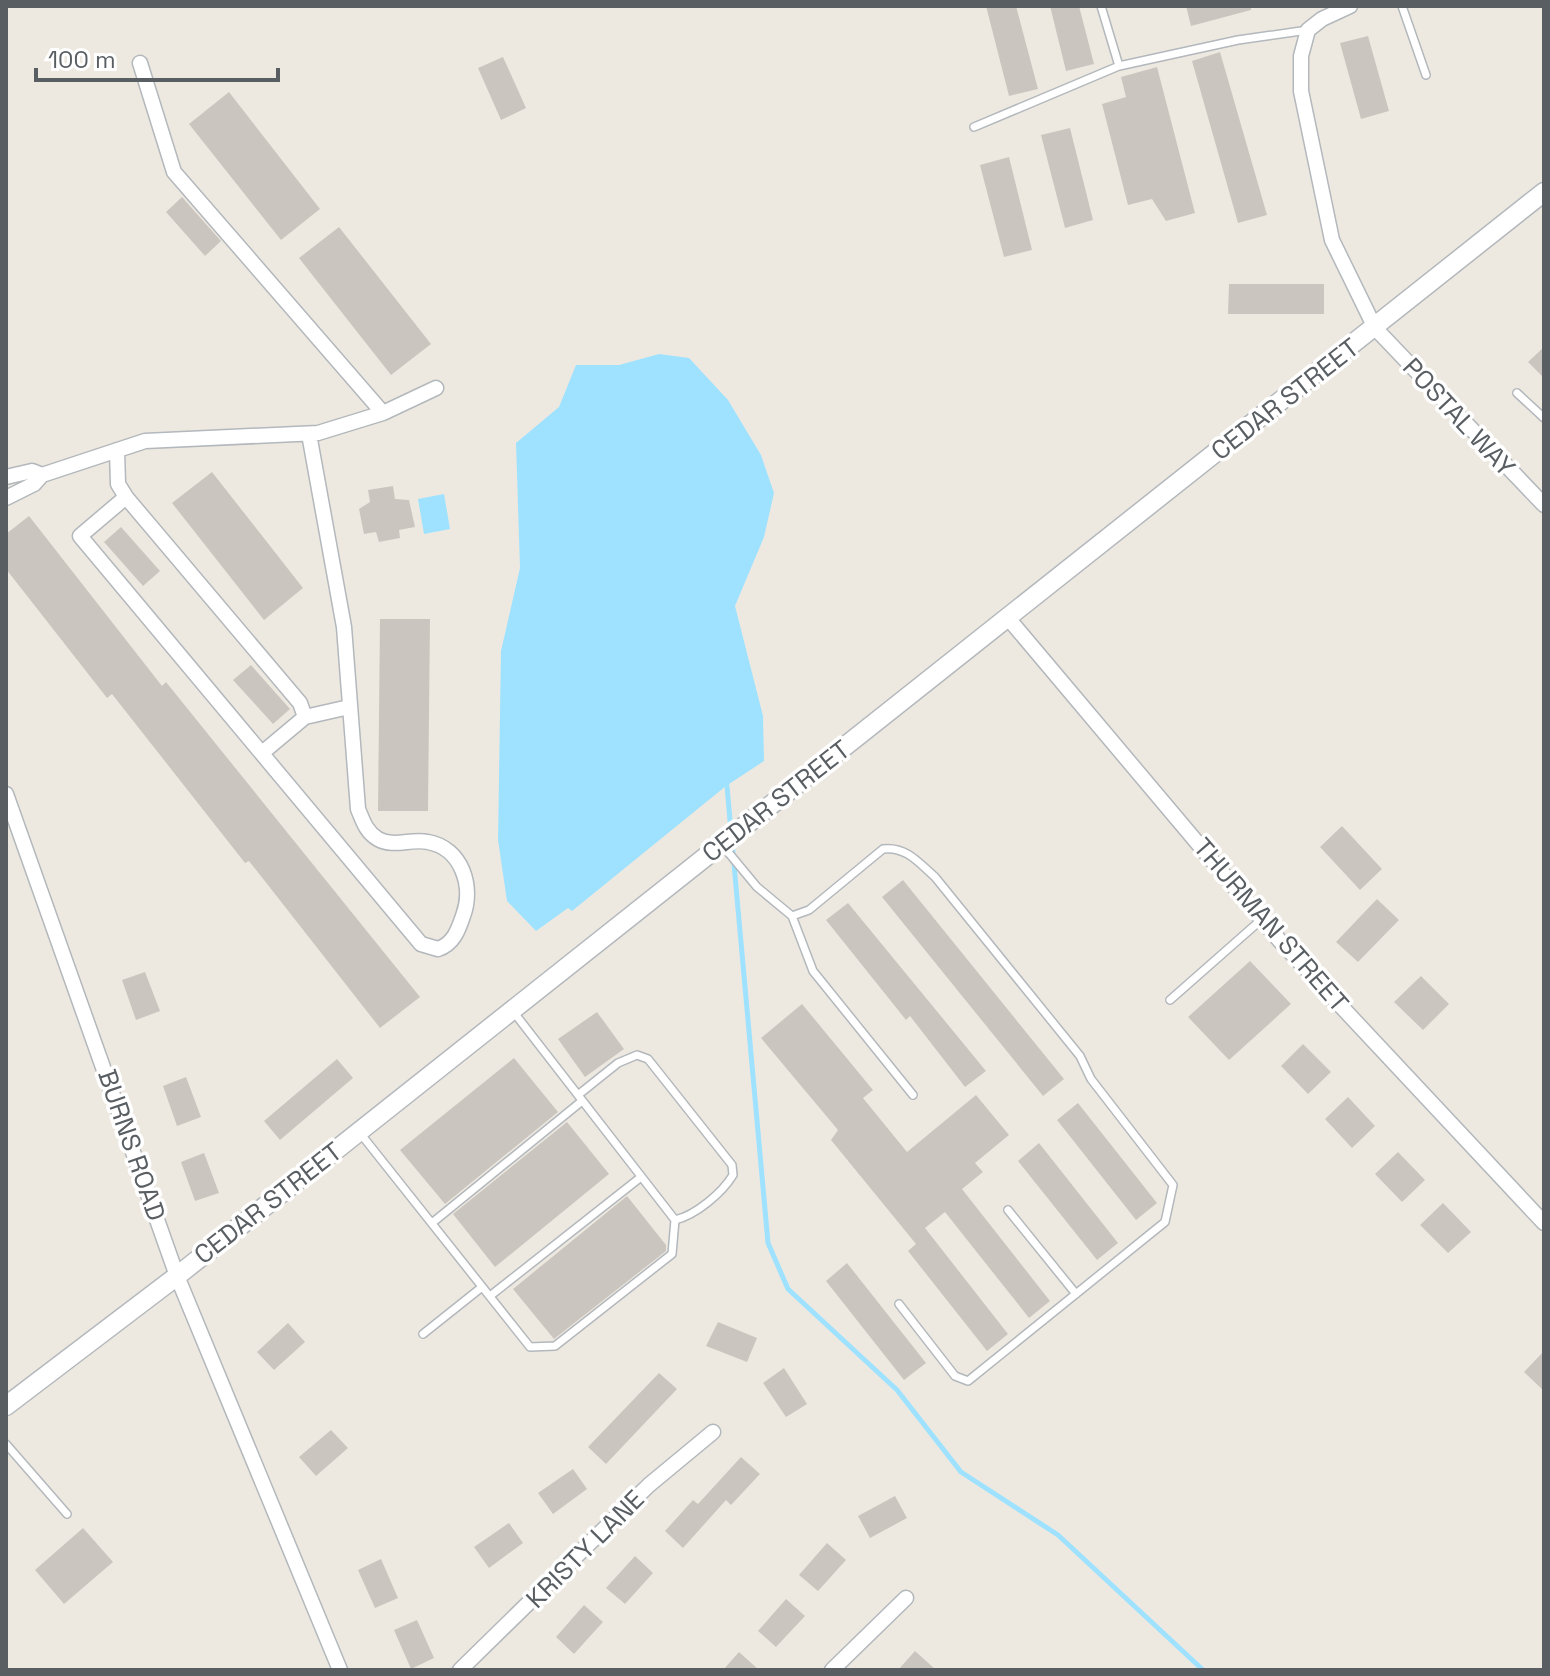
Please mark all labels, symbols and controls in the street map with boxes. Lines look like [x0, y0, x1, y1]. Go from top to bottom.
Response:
scale bar [36, 32, 278, 82]
text: 100 m [48, 44, 116, 75]
street label: CEDAR STREET [1204, 330, 1366, 468]
street label: POSTAL WAY [1395, 350, 1523, 484]
street label: CEDAR STREET [695, 732, 857, 870]
street label: THURMAN STREET [1186, 831, 1356, 1019]
street label: BURNS ROAD [90, 1065, 174, 1225]
street label: CEDAR STREET [187, 1134, 349, 1272]
street label: KRISTY LANE [519, 1483, 651, 1615]

